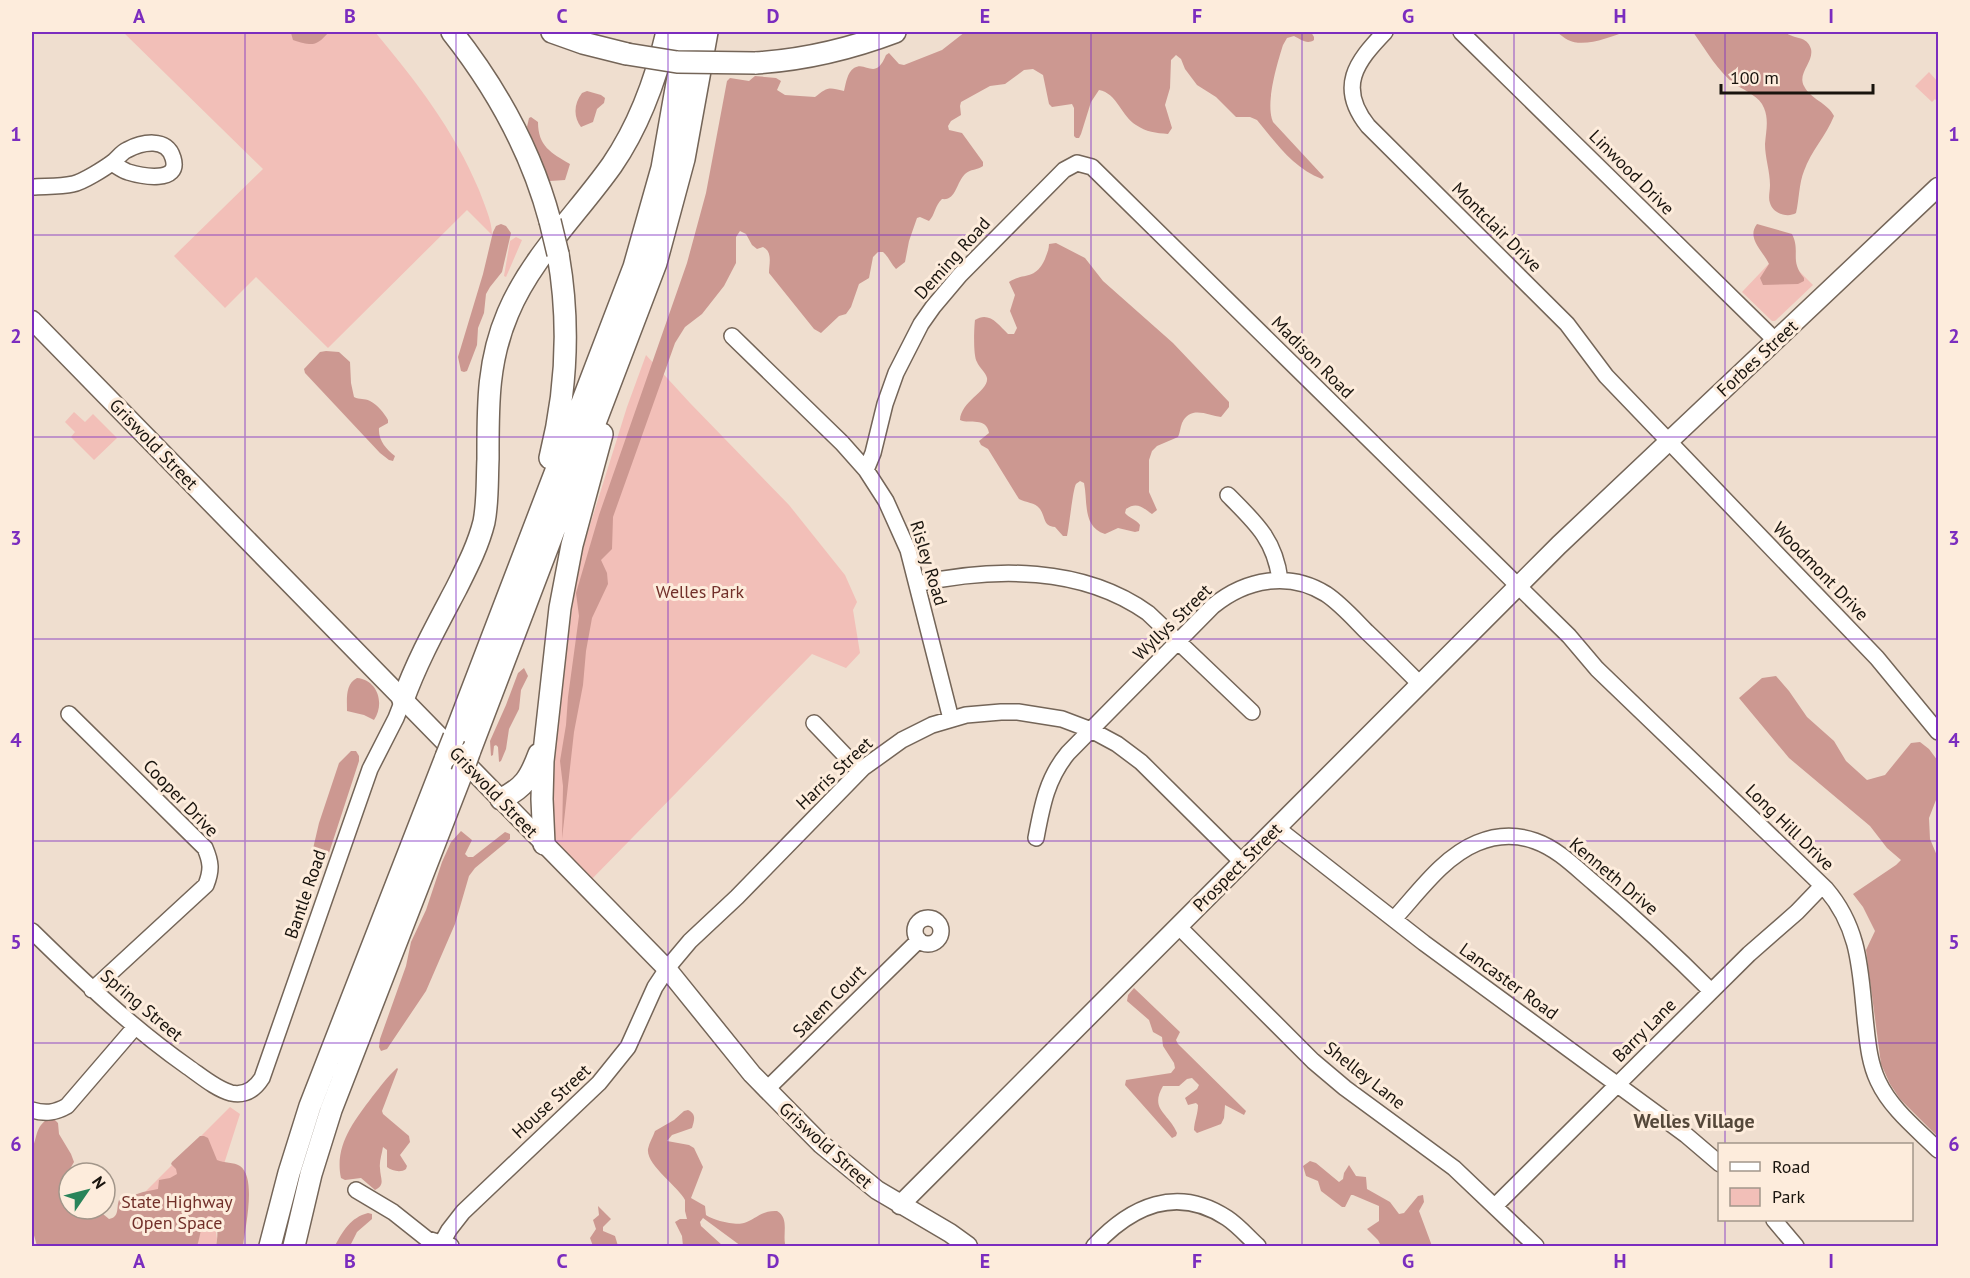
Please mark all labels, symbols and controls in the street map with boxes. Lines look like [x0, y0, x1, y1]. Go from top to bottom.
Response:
text: A [133, 3, 146, 29]
text: B [344, 3, 356, 29]
text: C [556, 3, 568, 29]
text: D [767, 3, 780, 29]
text: E [980, 3, 990, 29]
text: F [1192, 3, 1202, 29]
text: G [1402, 3, 1414, 29]
text: H [1613, 3, 1627, 29]
text: I [1828, 3, 1834, 29]
scale bar [1721, 57, 1872, 95]
text: 100 m [1730, 66, 1779, 89]
text: 1 [10, 121, 22, 147]
text: 1 [1948, 121, 1960, 147]
street label: Linwood Drive [1585, 125, 1679, 219]
street label: Montclair Drive [1447, 177, 1547, 277]
street label: Deming Road [909, 212, 995, 304]
street label: Madison Road [1267, 311, 1359, 403]
street label: Forbes Street [1712, 315, 1802, 401]
text: 2 [10, 323, 22, 349]
text: 2 [1948, 323, 1960, 349]
street label: Griswold Street [105, 394, 203, 494]
street label: Woodmont Drive [1768, 517, 1874, 625]
street label: Risley Road [905, 518, 953, 608]
text: 3 [10, 525, 22, 551]
text: 3 [1948, 525, 1960, 551]
street label: Wyllys Street [1128, 579, 1216, 665]
park label: Welles Park [656, 580, 745, 603]
text: 4 [10, 727, 22, 753]
text: 4 [1948, 727, 1960, 753]
street label: Harris Street [791, 732, 877, 814]
street label: Griswold Street [445, 742, 543, 842]
street label: Cooper Drive [138, 754, 224, 842]
street label: Long Hill Drive [1741, 779, 1839, 875]
street label: Prospect Street [1188, 818, 1286, 916]
street label: Kenneth Drive [1565, 832, 1663, 920]
street label: Bantle Road [279, 846, 331, 942]
text: 5 [10, 929, 22, 955]
text: 5 [1948, 929, 1960, 955]
street label: Lancaster Road [1455, 937, 1563, 1025]
street label: Salem Court [788, 960, 870, 1042]
street label: Spring Street [96, 964, 188, 1046]
street label: Barry Lane [1607, 993, 1681, 1067]
street label: Shelley Lane [1320, 1036, 1410, 1114]
street label: House Street [507, 1059, 595, 1143]
street label: Griswold Street [774, 1097, 878, 1193]
district label: Welles Village [1633, 1108, 1755, 1134]
text: 6 [10, 1131, 22, 1157]
text: 6 [1948, 1131, 1960, 1157]
legend [1718, 1143, 1913, 1221]
text: Road [1772, 1155, 1810, 1178]
north arrow [57, 1161, 117, 1221]
text: N [88, 1172, 110, 1192]
text: Park [1772, 1185, 1805, 1208]
park label: State Highway Open Space [121, 1190, 233, 1234]
text: A [133, 1248, 146, 1274]
text: B [344, 1248, 356, 1274]
text: C [556, 1248, 568, 1274]
text: D [767, 1248, 780, 1274]
text: E [980, 1248, 990, 1274]
text: F [1192, 1248, 1202, 1274]
text: G [1402, 1248, 1414, 1274]
text: H [1613, 1248, 1627, 1274]
text: I [1828, 1248, 1834, 1274]

